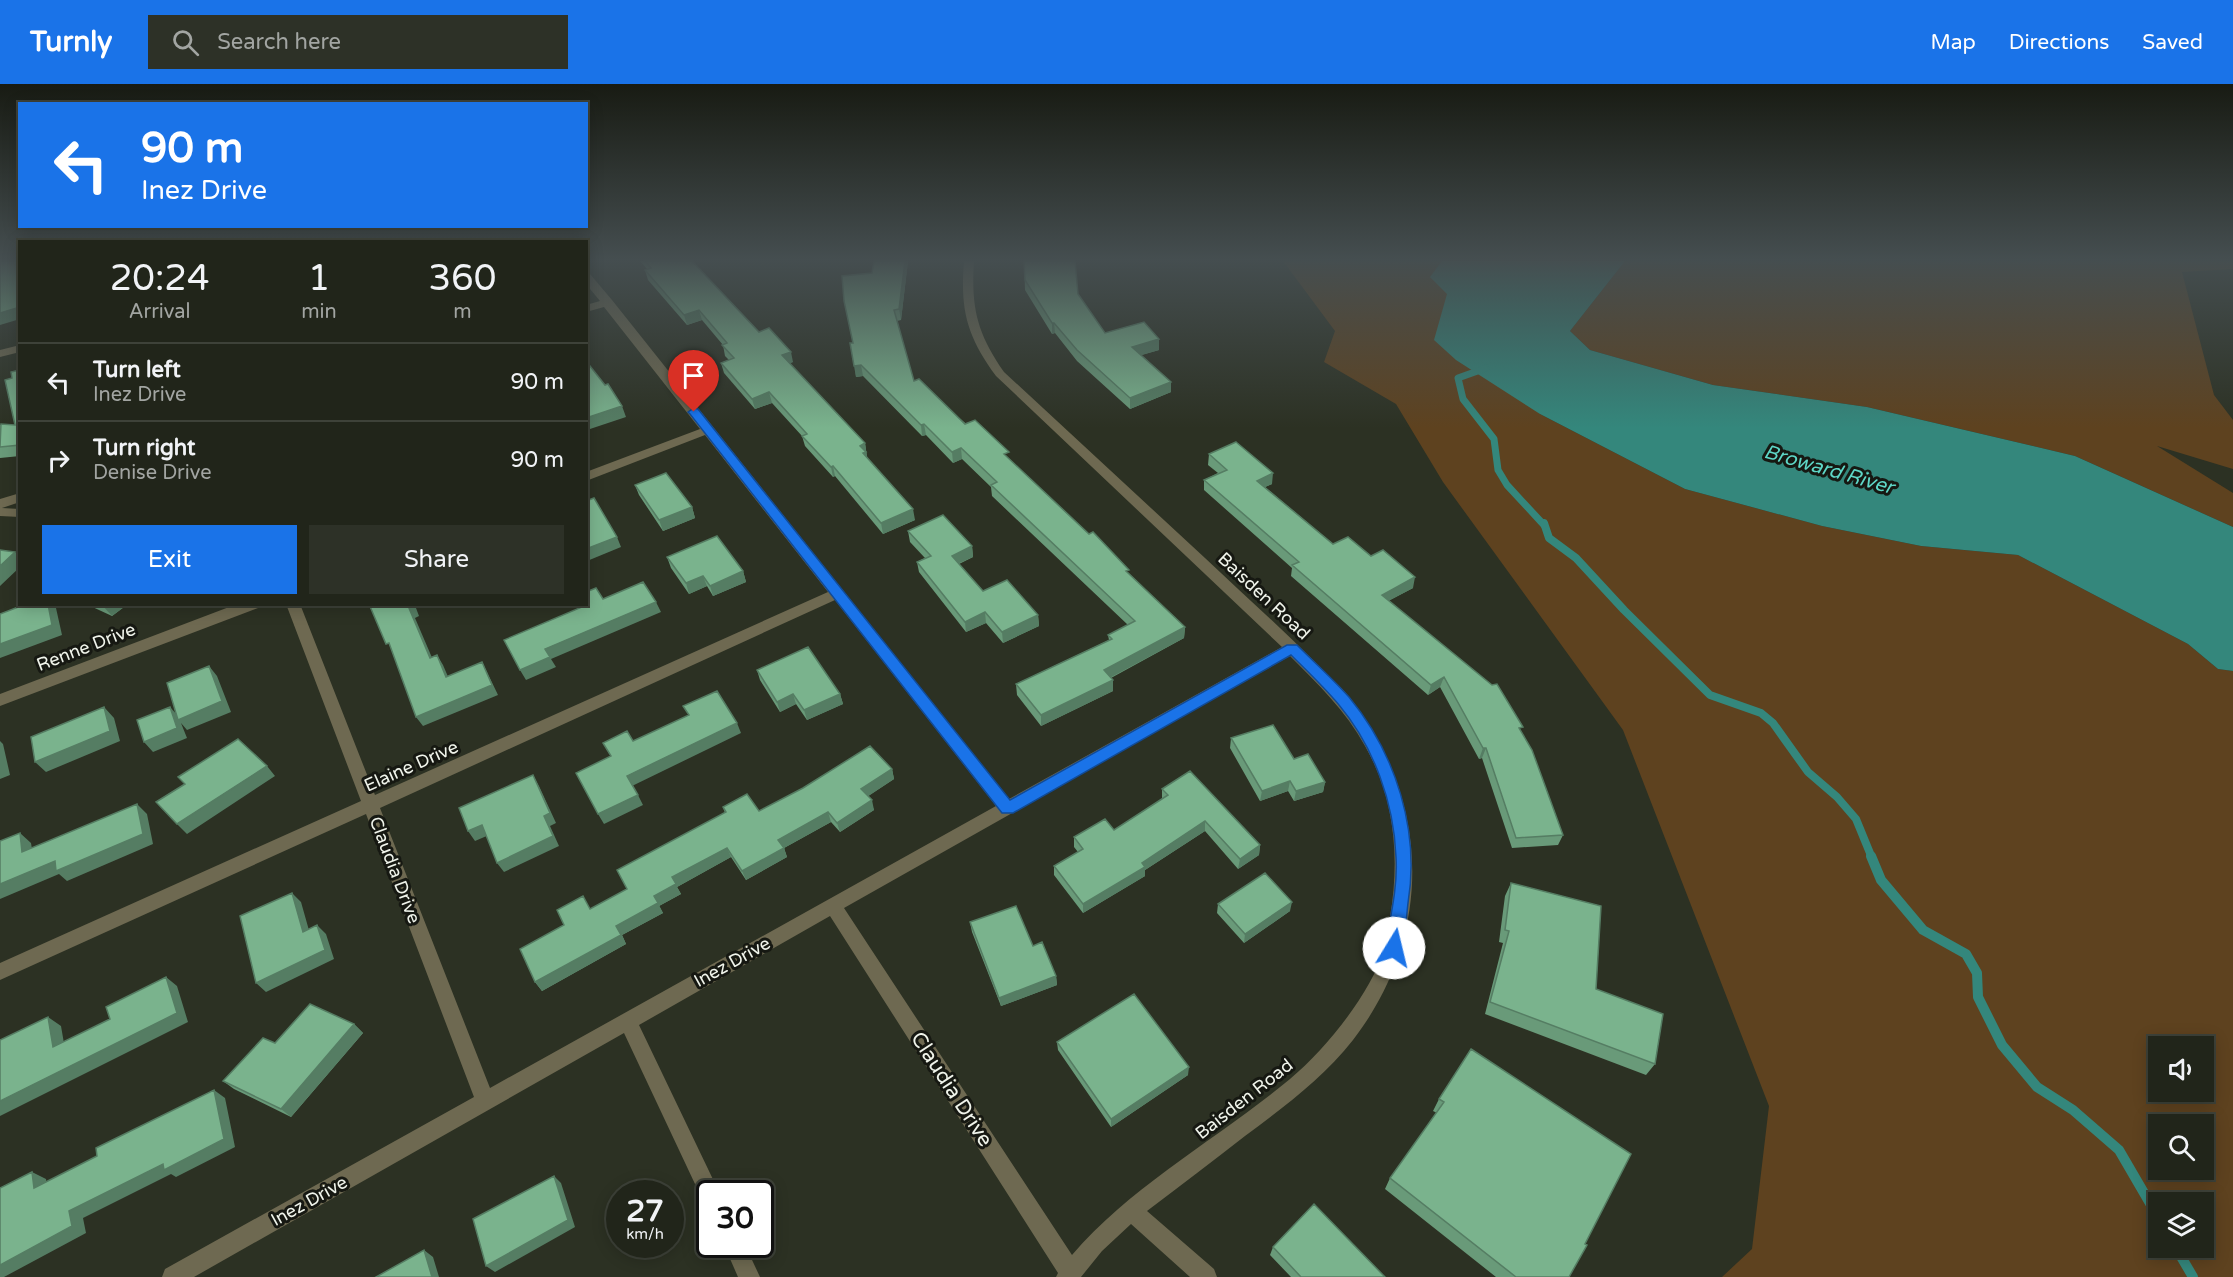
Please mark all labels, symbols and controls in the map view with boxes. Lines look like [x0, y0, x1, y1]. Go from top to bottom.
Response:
search box [148, 15, 568, 69]
text: Turnly [30, 25, 112, 59]
icon: search [169, 26, 202, 59]
text: Search here [217, 29, 341, 55]
text: Map [1930, 30, 1976, 55]
text: Directions [2009, 30, 2109, 55]
text: Saved [2142, 30, 2203, 55]
text: 90 m [141, 123, 243, 174]
icon: left [42, 126, 120, 204]
text: Inez Drive [141, 174, 267, 207]
text: 20:24 [110, 257, 210, 300]
text: 1 [308, 257, 330, 300]
text: 360 [428, 257, 496, 300]
text: Arrival [129, 300, 191, 324]
text: min [301, 300, 337, 324]
text: m [453, 300, 472, 324]
pin [668, 350, 719, 412]
text: Turn left [93, 357, 181, 383]
icon: arrive [677, 359, 710, 392]
icon: left [42, 366, 75, 399]
text: 90 m [510, 369, 564, 395]
text: Inez Drive [93, 383, 186, 407]
text: Turn right [93, 435, 195, 461]
water label: Broward River [1761, 440, 1899, 501]
icon: right [42, 444, 75, 477]
text: 90 m [510, 447, 564, 473]
text: Denise Drive [93, 461, 212, 485]
button: Exit [42, 525, 297, 594]
button: Share [309, 525, 564, 594]
street label: Baisden Road [1213, 548, 1315, 644]
street label: Renne Drive [33, 618, 139, 676]
street label: Elaine Drive [361, 735, 461, 797]
street label: Claudia Drive [364, 813, 426, 927]
position arrow [1362, 916, 1426, 980]
street label: Inez Drive [690, 932, 774, 992]
street label: Claudia Drive [905, 1027, 998, 1151]
map controls [2148, 1036, 2214, 1258]
button: sound [2148, 1036, 2214, 1102]
street label: Baisden Road [1191, 1054, 1297, 1144]
button: search [2148, 1114, 2214, 1180]
street label: Inez Drive [267, 1171, 351, 1231]
speed limit sign: 30 [696, 1180, 774, 1258]
button: layers [2148, 1192, 2214, 1258]
text: 27 [626, 1193, 664, 1230]
text: km/h [626, 1225, 664, 1243]

